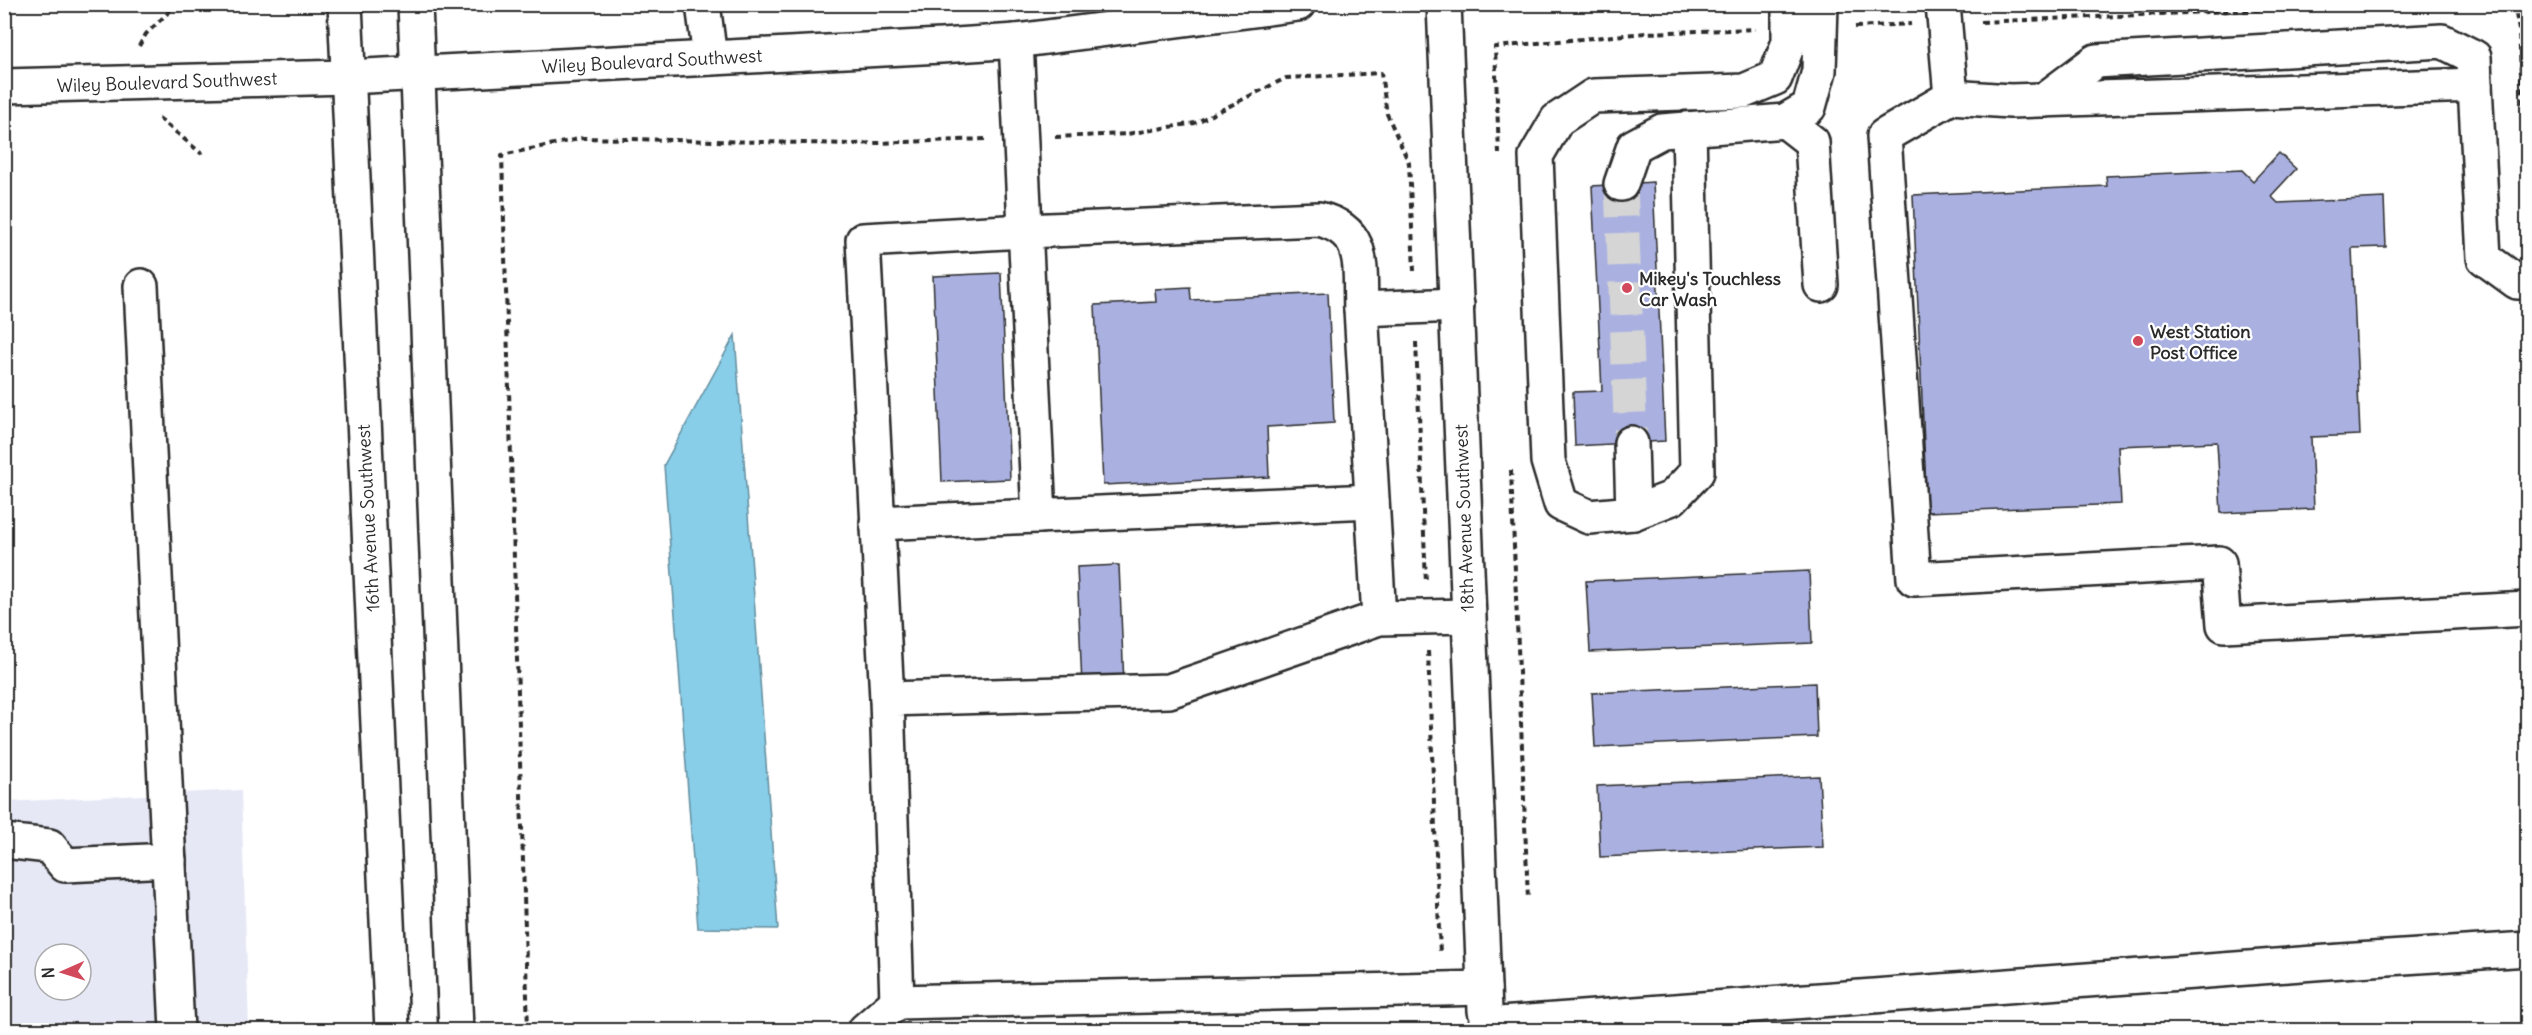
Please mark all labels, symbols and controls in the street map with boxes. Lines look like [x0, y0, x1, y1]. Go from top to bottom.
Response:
street label: Wiley Boulevard Southwest [541, 44, 763, 78]
street label: Wiley Boulevard Southwest [56, 67, 278, 97]
place label: Mikey's Touchless Car Wash [1639, 267, 1781, 311]
marker: Mikey's Touchless Car Wash [1620, 281, 1634, 295]
place label: West Station Post Office [2150, 320, 2251, 364]
marker: West Station Post Office [2131, 334, 2145, 348]
street label: 16th Avenue Southwest [352, 424, 384, 612]
street label: 18th Avenue Southwest [1449, 424, 1479, 612]
north arrow [33, 942, 93, 1002]
text: N [38, 967, 58, 979]

